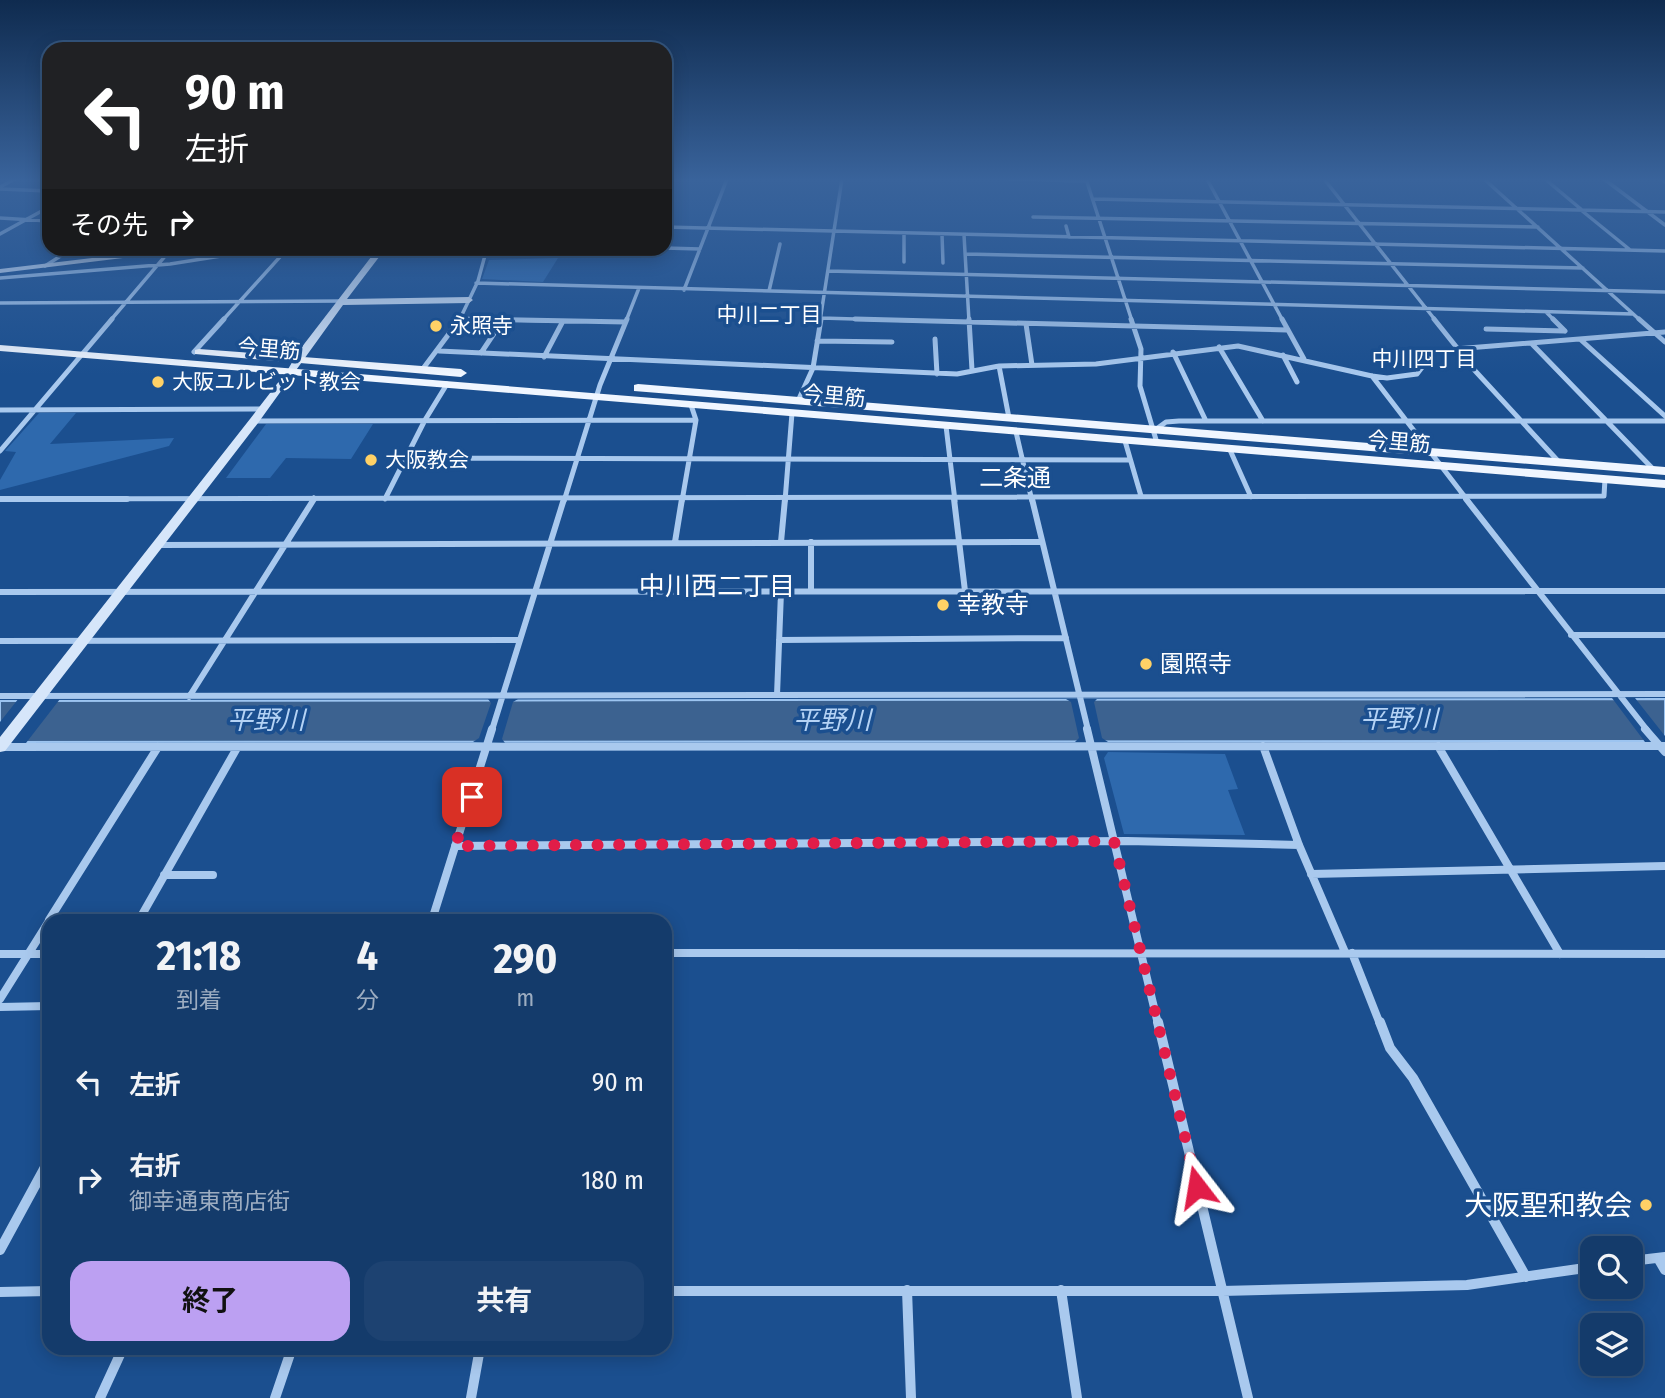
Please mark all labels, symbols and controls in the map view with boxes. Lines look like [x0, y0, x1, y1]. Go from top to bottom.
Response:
text: 90 m [185, 63, 285, 122]
icon: left [70, 70, 161, 161]
text: 左折 [185, 130, 249, 168]
icon: right [162, 203, 200, 241]
text: その先 [70, 210, 148, 241]
district label: 中川二丁目 [717, 302, 822, 328]
place label: 永照寺 [450, 313, 513, 339]
marker: 永照寺 [428, 318, 444, 334]
street label: 今里筋 [236, 333, 302, 365]
district label: 中川四丁目 [1372, 346, 1477, 372]
place label: 大阪ユルビット教会 [172, 369, 361, 395]
marker: 大阪ユルビット教会 [150, 374, 166, 390]
street label: 今里筋 [801, 380, 867, 412]
street label: 今里筋 [1366, 426, 1432, 458]
place label: 大阪教会 [385, 447, 469, 473]
marker: 大阪教会 [363, 452, 379, 468]
street label: 二条通 [979, 464, 1051, 492]
district label: 中川西二丁目 [639, 571, 795, 602]
place label: 幸教寺 [957, 591, 1029, 619]
marker: 幸教寺 [935, 597, 951, 613]
place label: 園照寺 [1160, 650, 1232, 678]
marker: 園照寺 [1138, 656, 1154, 672]
water label: 平野川 [1360, 704, 1441, 735]
water label: 平野川 [227, 705, 308, 736]
water label: 平野川 [793, 705, 874, 736]
pin [442, 767, 502, 827]
icon: arrive [453, 778, 491, 816]
text: 21:18 [157, 931, 241, 981]
text: 4 [357, 931, 378, 981]
text: 290 [493, 934, 557, 984]
text: m [517, 984, 534, 1012]
text: 到着 [176, 986, 222, 1014]
text: 分 [356, 986, 379, 1014]
icon: left [70, 1063, 108, 1101]
text: 90 m [592, 1067, 644, 1098]
text: 左折 [129, 1070, 181, 1101]
position arrow [1160, 1150, 1234, 1224]
text: 右折 [129, 1151, 181, 1182]
icon: right [70, 1161, 108, 1199]
text: 180 m [581, 1165, 644, 1196]
text: 御幸通東商店街 [129, 1187, 290, 1215]
place label: 大阪聖和教会 [1464, 1189, 1632, 1222]
marker: 大阪聖和教会 [1638, 1197, 1654, 1213]
map controls [1580, 1236, 1643, 1376]
button: search [1580, 1236, 1643, 1299]
button: 終了 [70, 1261, 350, 1341]
button: 共有 [364, 1261, 644, 1341]
button: layers [1580, 1313, 1643, 1376]

